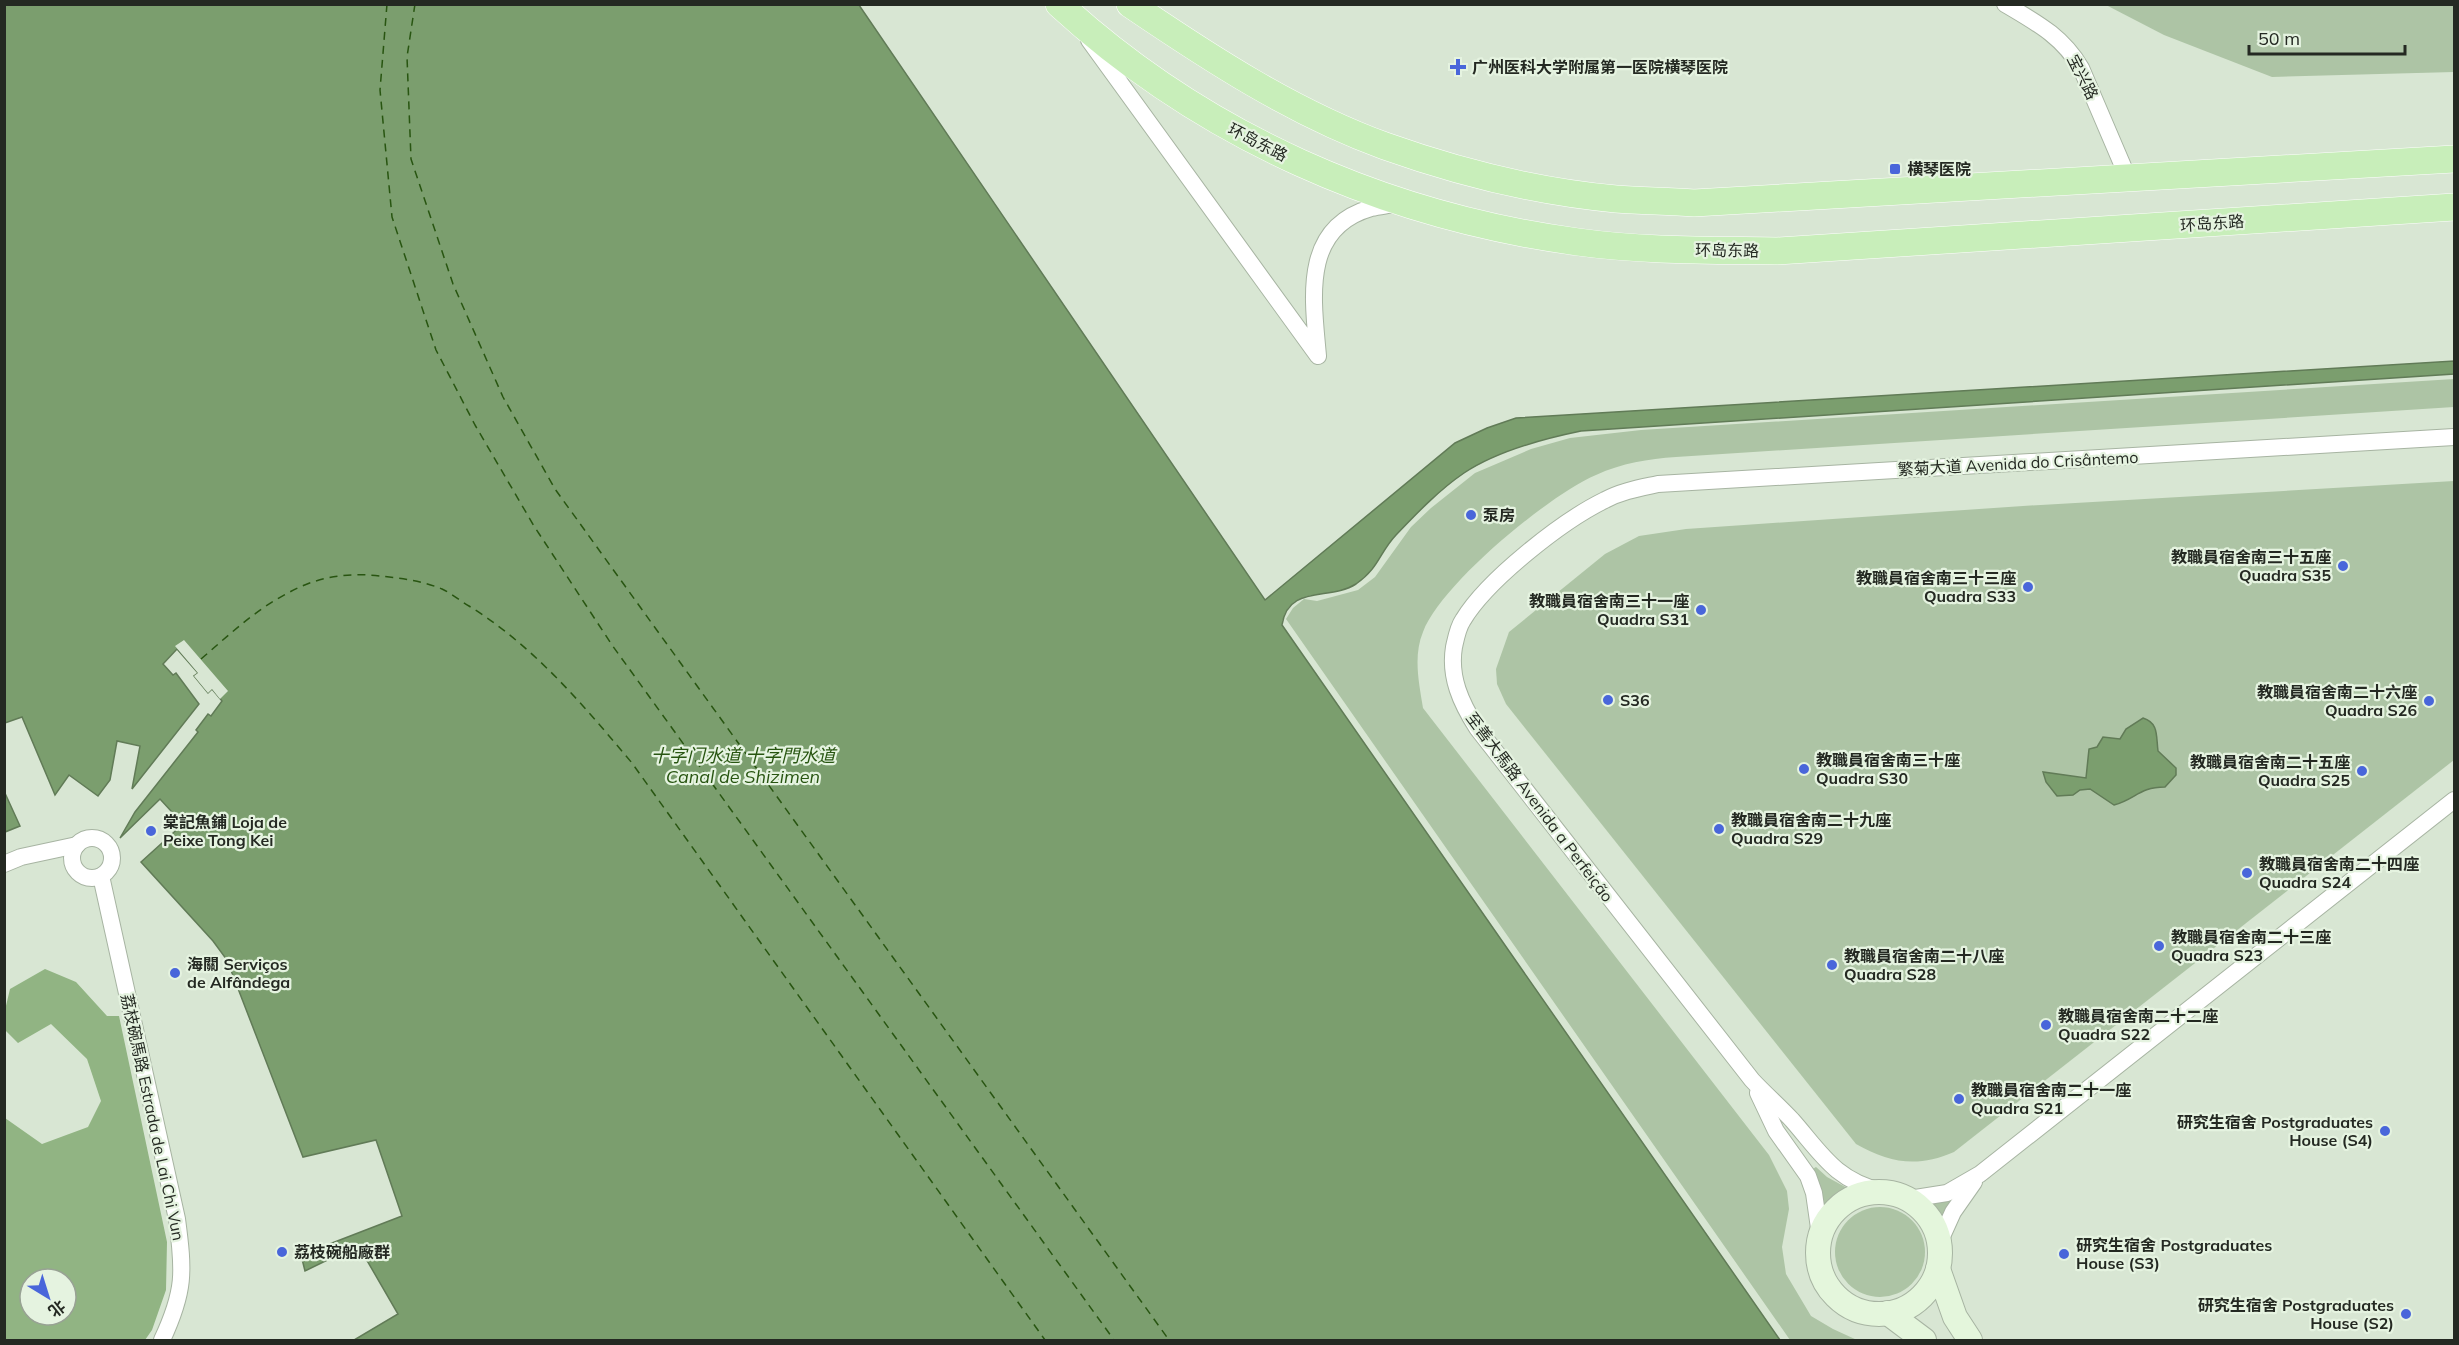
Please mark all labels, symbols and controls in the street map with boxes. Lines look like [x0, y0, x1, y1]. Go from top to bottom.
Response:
scale bar [2249, 18, 2405, 56]
text: 50 m [2258, 27, 2300, 50]
street label: 宝兴路 [2063, 51, 2103, 103]
place label: 广州医科大学附属第一医院横琴医院 [1472, 57, 1728, 77]
marker: 广州医科大学附属第一医院横琴医院 [1449, 58, 1467, 76]
street label: 环岛东路 [1225, 119, 1291, 165]
place label: 横琴医院 [1907, 159, 1971, 179]
marker: 横琴医院 [1888, 162, 1902, 176]
street label: 环岛东路 [2179, 211, 2245, 235]
street label: 环岛东路 [1695, 239, 1759, 261]
street label: 繁菊大道 Avenida do Crisântemo [1897, 447, 2139, 479]
place label: 泵房 [1483, 505, 1515, 525]
marker: 泵房 [1464, 508, 1478, 522]
place label: 教職員宿舍南三十五座 Quadra S35 [2171, 547, 2331, 585]
marker: 教職員宿舍南三十五座 Quadra S35 [2336, 559, 2350, 573]
place label: 教職員宿舍南三十三座 Quadra S33 [1856, 568, 2016, 606]
marker: 教職員宿舍南三十三座 Quadra S33 [2021, 580, 2035, 594]
place label: 教職員宿舍南三十一座 Quadra S31 [1529, 591, 1689, 629]
marker: 教職員宿舍南三十一座 Quadra S31 [1694, 603, 1708, 617]
place label: 教職員宿舍南二十六座 Quadra S26 [2257, 682, 2417, 720]
place label: S36 [1620, 690, 1650, 710]
marker: S36 [1601, 693, 1615, 707]
marker: 教職員宿舍南二十六座 Quadra S26 [2422, 694, 2436, 708]
street label: 至善大馬路 Avenida a Perfeição [1462, 708, 1618, 906]
water label: 十字门水道 十字門水道 Canal de Shizimen [651, 744, 838, 788]
place label: 教職員宿舍南三十座 Quadra S30 [1816, 750, 1960, 788]
place label: 教職員宿舍南二十五座 Quadra S25 [2190, 752, 2350, 790]
marker: 教職員宿舍南三十座 Quadra S30 [1797, 762, 1811, 776]
marker: 教職員宿舍南二十五座 Quadra S25 [2355, 764, 2369, 778]
place label: 教職員宿舍南二十九座 Quadra S29 [1731, 810, 1891, 848]
place label: 棠記魚鋪 Loja de Peixe Tong Kei [163, 812, 287, 850]
marker: 教職員宿舍南二十九座 Quadra S29 [1712, 822, 1726, 836]
marker: 棠記魚鋪 Loja de Peixe Tong Kei [144, 824, 158, 838]
place label: 教職員宿舍南二十四座 Quadra S24 [2259, 854, 2419, 892]
marker: 教職員宿舍南二十四座 Quadra S24 [2240, 866, 2254, 880]
place label: 教職員宿舍南二十三座 Quadra S23 [2171, 927, 2331, 965]
marker: 教職員宿舍南二十三座 Quadra S23 [2152, 939, 2166, 953]
place label: 教職員宿舍南二十八座 Quadra S28 [1844, 946, 2004, 984]
place label: 海關 Serviços de Alfândega [187, 954, 290, 992]
marker: 教職員宿舍南二十八座 Quadra S28 [1825, 958, 1839, 972]
marker: 海關 Serviços de Alfândega [168, 966, 182, 980]
street label: 荔枝碗馬路 Estrada de Lai Chi Vun [117, 992, 189, 1242]
place label: 教職員宿舍南二十二座 Quadra S22 [2058, 1006, 2218, 1044]
marker: 教職員宿舍南二十二座 Quadra S22 [2039, 1018, 2053, 1032]
place label: 教職員宿舍南二十一座 Quadra S21 [1971, 1080, 2131, 1118]
marker: 教職員宿舍南二十一座 Quadra S21 [1952, 1092, 1966, 1106]
place label: 研究生宿舍 Postgraduates House (S4) [2177, 1112, 2373, 1150]
marker: 研究生宿舍 Postgraduates House (S4) [2378, 1124, 2392, 1138]
place label: 研究生宿舍 Postgraduates House (S3) [2076, 1235, 2272, 1273]
place label: 荔枝碗船廠群 [294, 1242, 390, 1262]
marker: 荔枝碗船廠群 [275, 1245, 289, 1259]
marker: 研究生宿舍 Postgraduates House (S3) [2057, 1247, 2071, 1261]
north arrow [18, 1267, 78, 1327]
place label: 研究生宿舍 Postgraduates House (S2) [2198, 1295, 2394, 1333]
text: 北 [45, 1296, 70, 1322]
marker: 研究生宿舍 Postgraduates House (S2) [2399, 1307, 2413, 1321]

